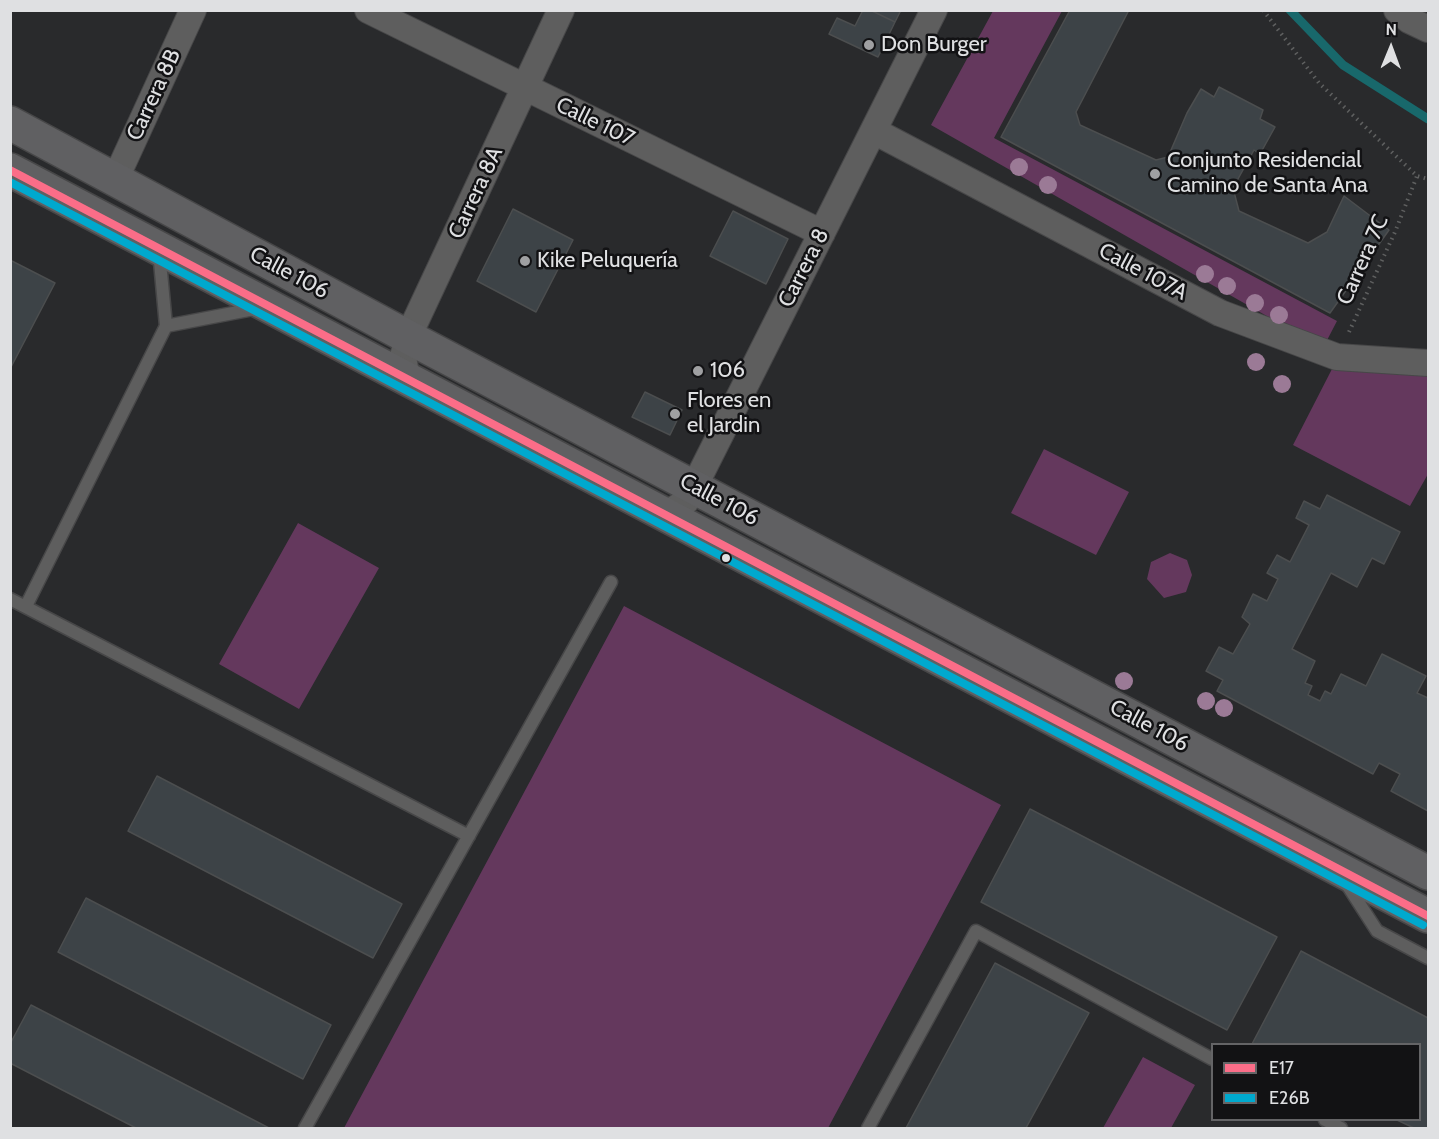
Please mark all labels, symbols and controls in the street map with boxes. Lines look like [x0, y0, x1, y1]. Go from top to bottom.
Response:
north arrow [1361, 18, 1421, 78]
text: N [1386, 20, 1397, 39]
place label: Don Burger [881, 32, 987, 58]
marker: Don Burger [862, 38, 876, 52]
street label: Carrera 8B [121, 45, 187, 145]
street label: Calle 107 [551, 92, 639, 152]
street label: Carrera 8A [443, 143, 509, 243]
place label: Conjunto Residencial Camino de Santa Ana [1167, 148, 1368, 200]
marker: Conjunto Residencial Camino de Santa Ana [1148, 167, 1162, 181]
street label: Carrera 7C [1331, 211, 1395, 309]
street label: Carrera 8 [773, 224, 835, 312]
street label: Calle 107A [1094, 238, 1192, 306]
street label: Calle 106 [245, 241, 333, 305]
place label: Kike Peluquería [537, 248, 678, 274]
marker: Kike Peluquería [518, 254, 532, 268]
place label: 106 [710, 358, 745, 384]
marker: 106 [691, 364, 705, 378]
place label: Flores en el Jardin [687, 388, 771, 440]
marker: Flores en el Jardin [668, 407, 682, 421]
street label: Calle 106 [675, 468, 763, 532]
unlabelled marker [720, 552, 732, 564]
street label: Calle 106 [1105, 694, 1193, 758]
legend [1211, 1043, 1421, 1121]
text: E17 [1269, 1057, 1294, 1079]
text: E26B [1269, 1087, 1309, 1109]

